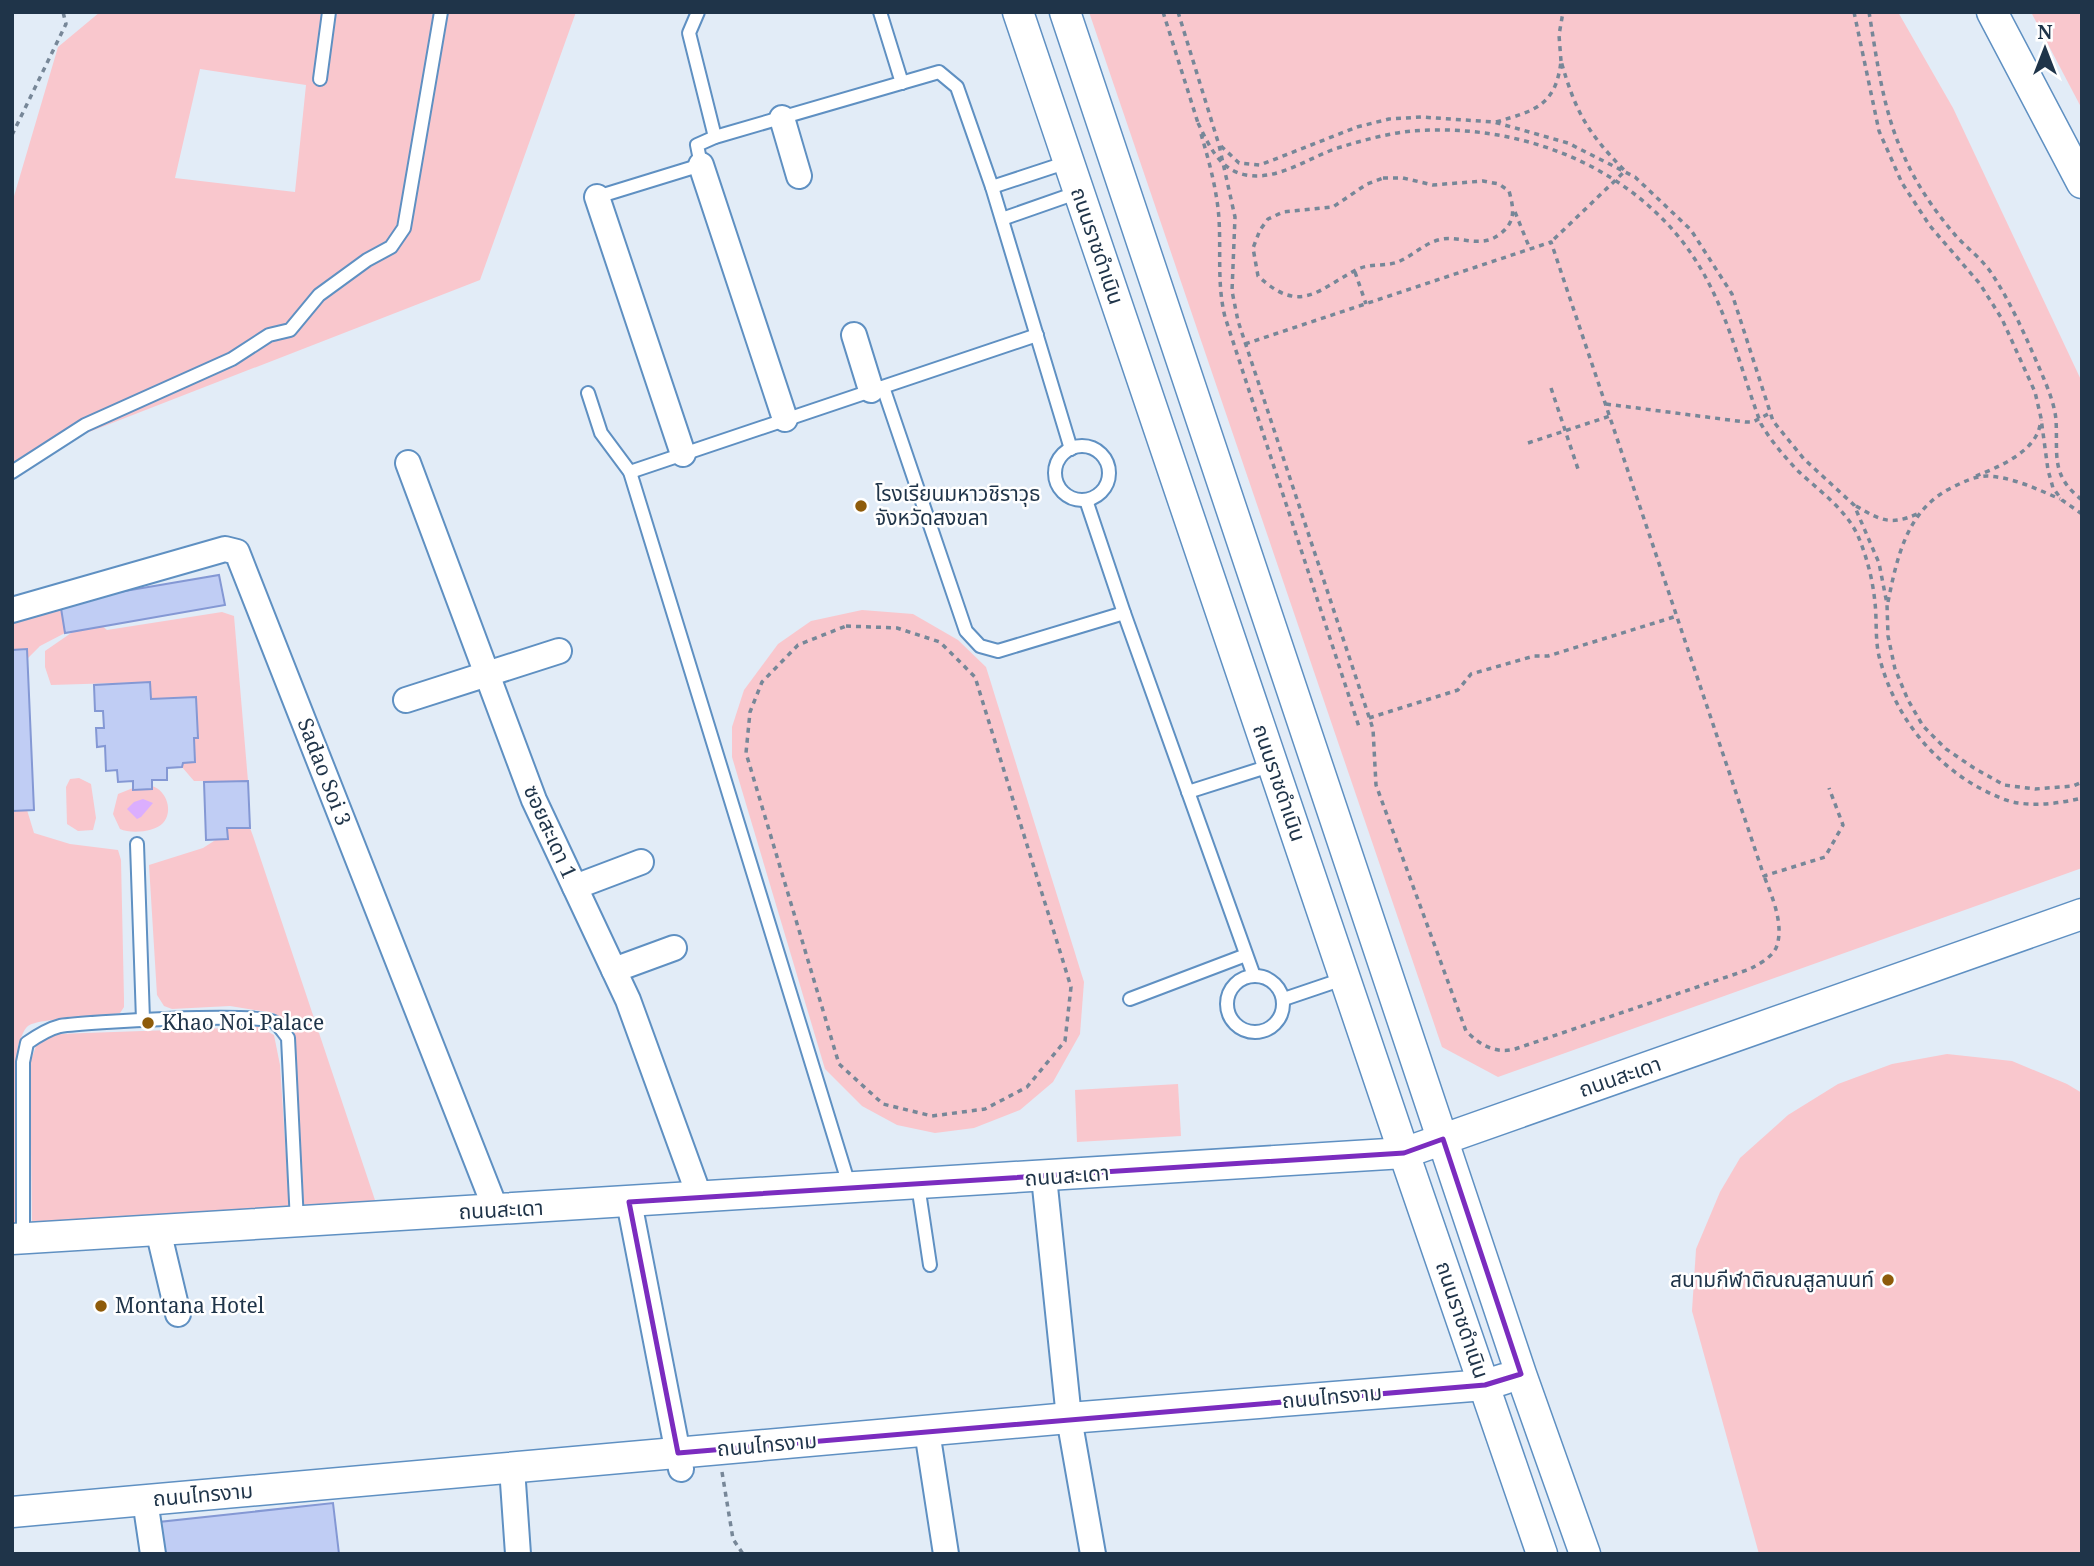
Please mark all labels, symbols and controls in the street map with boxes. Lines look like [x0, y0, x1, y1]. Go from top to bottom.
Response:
north arrow [2010, 14, 2080, 84]
text: N [2038, 19, 2053, 45]
street label: ถนนราชดำเนิน [1065, 183, 1131, 308]
place label: โรงเรียนมหาวชิราวุธ จังหวัดสงขลา [875, 479, 1041, 531]
marker: โรงเรียนมหาวชิราวุธ จังหวัดสงขลา [853, 498, 869, 514]
street label: Sadao Soi 3 [292, 714, 358, 829]
street label: ถนนราชดำเนิน [1247, 720, 1313, 845]
street label: ซอยสะเดา 1 [518, 780, 584, 883]
place label: Khao Noi Palace [162, 1008, 324, 1036]
marker: Khao Noi Palace [140, 1015, 156, 1031]
street label: ถนนสะเดา [1575, 1049, 1664, 1103]
street label: ถนนสะเดา [1024, 1158, 1110, 1192]
street label: ถนนสะเดา [458, 1193, 544, 1225]
street label: ถนนราชดำเนิน [1430, 1257, 1496, 1382]
place label: สนามกีฬาติณณสูลานนท์ [1670, 1265, 1874, 1293]
marker: สนามกีฬาติณณสูลานนท์ [1880, 1272, 1896, 1288]
place label: Montana Hotel [115, 1291, 265, 1319]
marker: Montana Hotel [93, 1298, 109, 1314]
street label: ถนนไทรงาม [1281, 1378, 1383, 1414]
street label: ถนนไทรงาม [716, 1426, 818, 1462]
street label: ถนนไทรงาม [152, 1476, 254, 1512]

